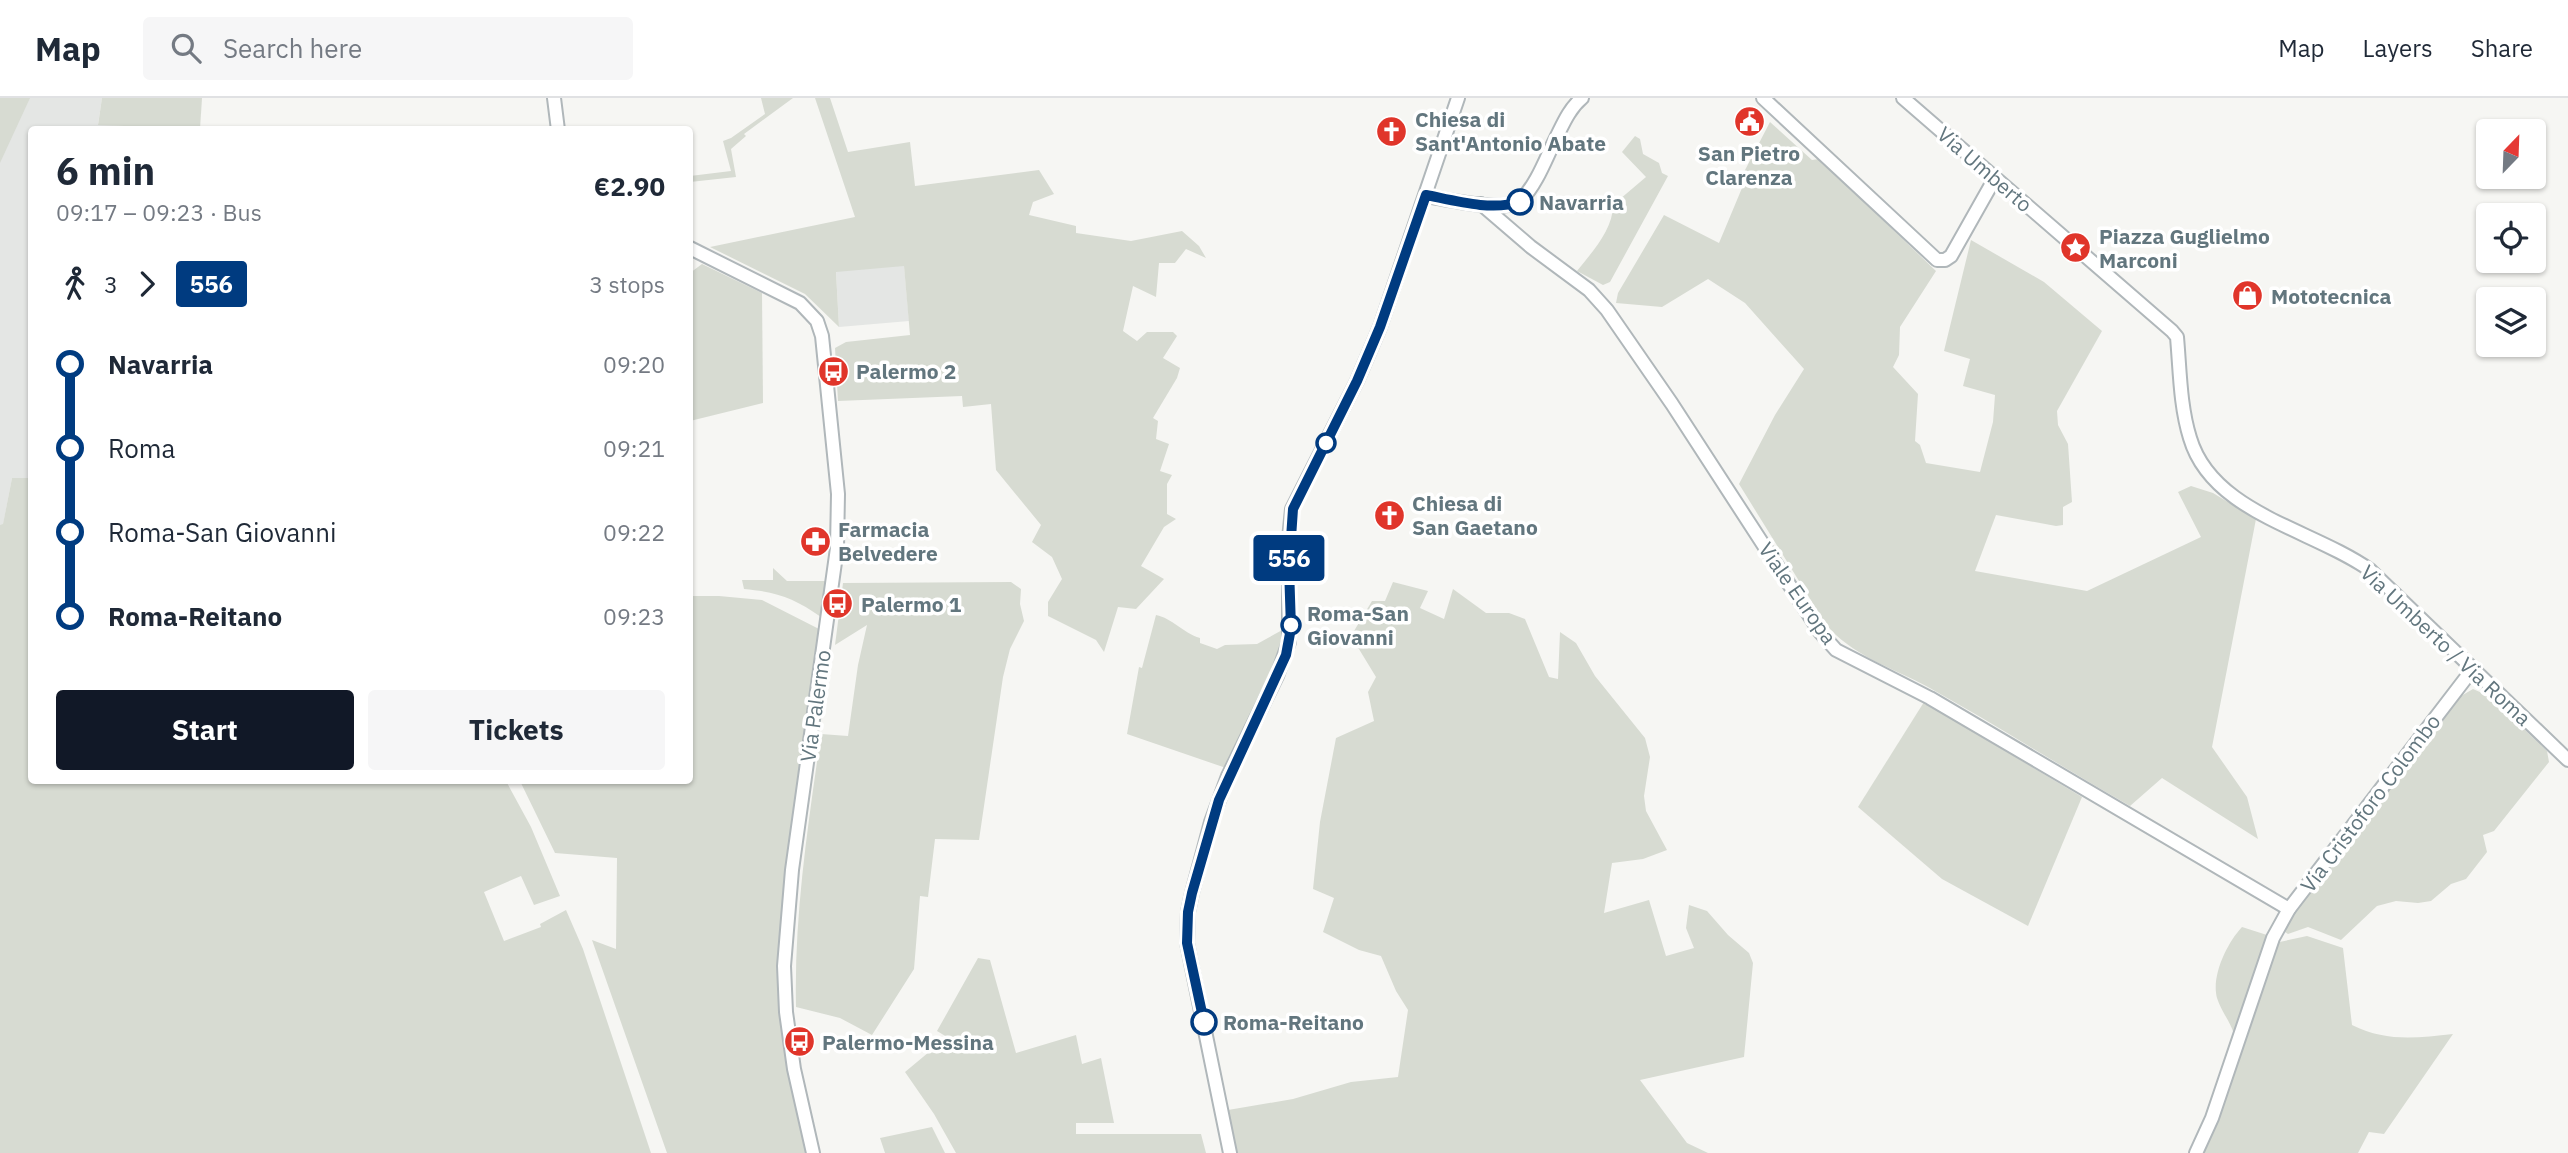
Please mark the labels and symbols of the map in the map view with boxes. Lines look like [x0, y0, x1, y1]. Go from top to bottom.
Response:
public building icon: San Pietro Clarenza [1732, 104, 1766, 138]
place label: Chiesa di Sant'Antonio Abate [1415, 105, 1606, 157]
church icon: Chiesa di Sant'Antonio Abate [1375, 114, 1409, 148]
north arrow [2476, 119, 2546, 189]
street label: Via Umberto [1932, 120, 2038, 218]
place label: San Pietro Clarenza [1698, 139, 1800, 191]
place label: Navarria [1539, 188, 1624, 216]
marker: Navarria [1507, 189, 1533, 215]
place label: Piazza Guglielmo Marconi [2099, 222, 2270, 274]
place icon: Piazza Guglielmo Marconi [2059, 231, 2093, 265]
shop icon: Mototecnica [2231, 279, 2265, 313]
place label: Mototecnica [2271, 282, 2392, 310]
bus stop icon: Palermo 2 [816, 354, 850, 388]
place label: Palermo 2 [856, 357, 956, 385]
unlabelled marker [1316, 433, 1336, 453]
place label: Chiesa di San Gaetano [1412, 489, 1538, 541]
church icon: Chiesa di San Gaetano [1372, 498, 1406, 532]
place label: Farmacia Belvedere [838, 515, 938, 567]
pharmacy icon: Farmacia Belvedere [798, 524, 832, 558]
line badge: 556 [1249, 535, 1329, 581]
street label: Viale Europa [1753, 536, 1843, 650]
street label: Via Umberto / Via Roma [2355, 558, 2537, 732]
bus stop icon: Palermo 1 [821, 587, 855, 621]
place label: Palermo 1 [861, 590, 962, 618]
place label: Roma-San Giovanni [1307, 599, 1409, 651]
marker: Roma-San Giovanni [1281, 615, 1301, 635]
street label: Via Palermo [793, 648, 837, 764]
street label: Via Cristoforo Colombo [2294, 708, 2446, 898]
place label: Roma-Reitano [1223, 1008, 1364, 1036]
marker: Roma-Reitano [1191, 1009, 1217, 1035]
bus stop icon: Palermo-Messina [782, 1025, 816, 1059]
place label: Palermo-Messina [822, 1028, 994, 1056]

